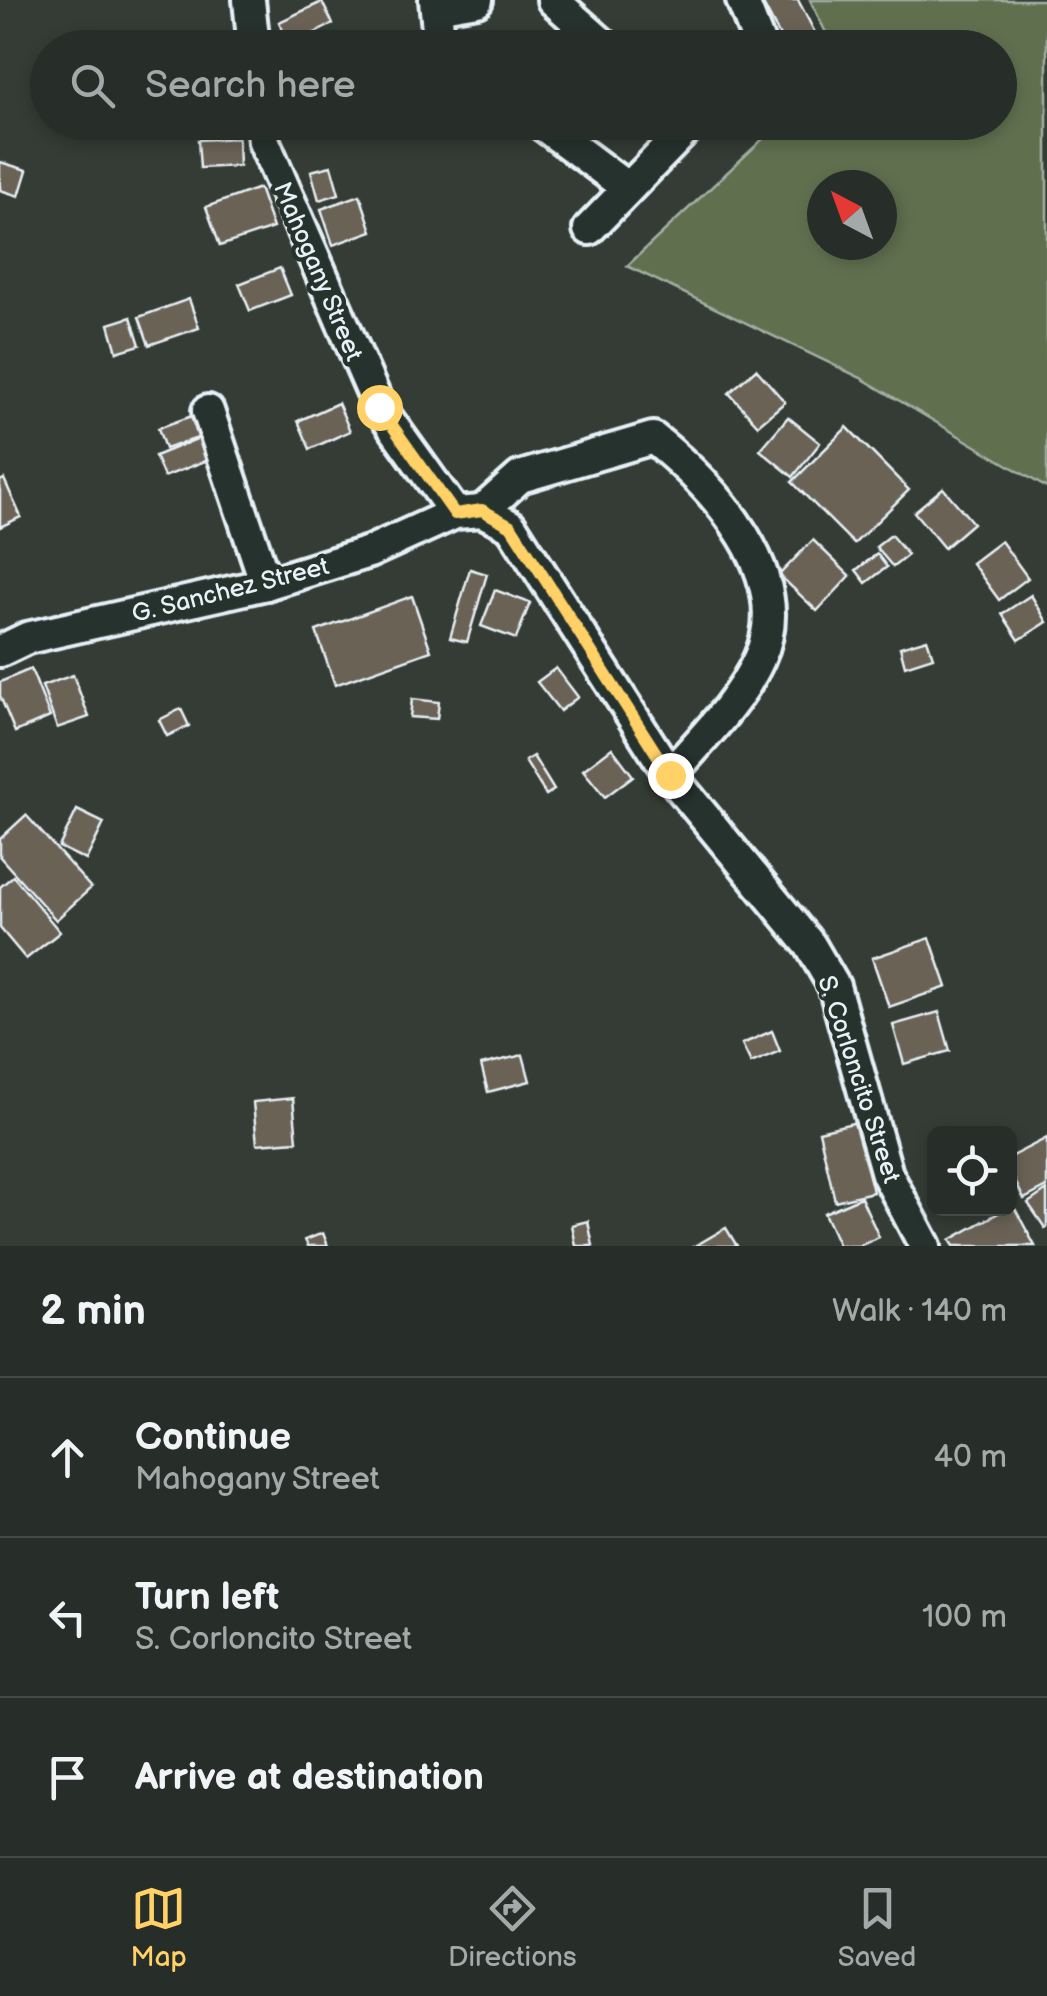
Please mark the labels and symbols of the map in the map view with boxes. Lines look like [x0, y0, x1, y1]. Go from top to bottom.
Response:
north arrow [807, 170, 897, 260]
street label: Mahogany Street [266, 178, 369, 366]
route start [357, 385, 403, 431]
street label: G. Sanchez Street [129, 551, 332, 630]
route end [648, 753, 694, 799]
street label: S. Corloncito Street [810, 972, 907, 1187]

